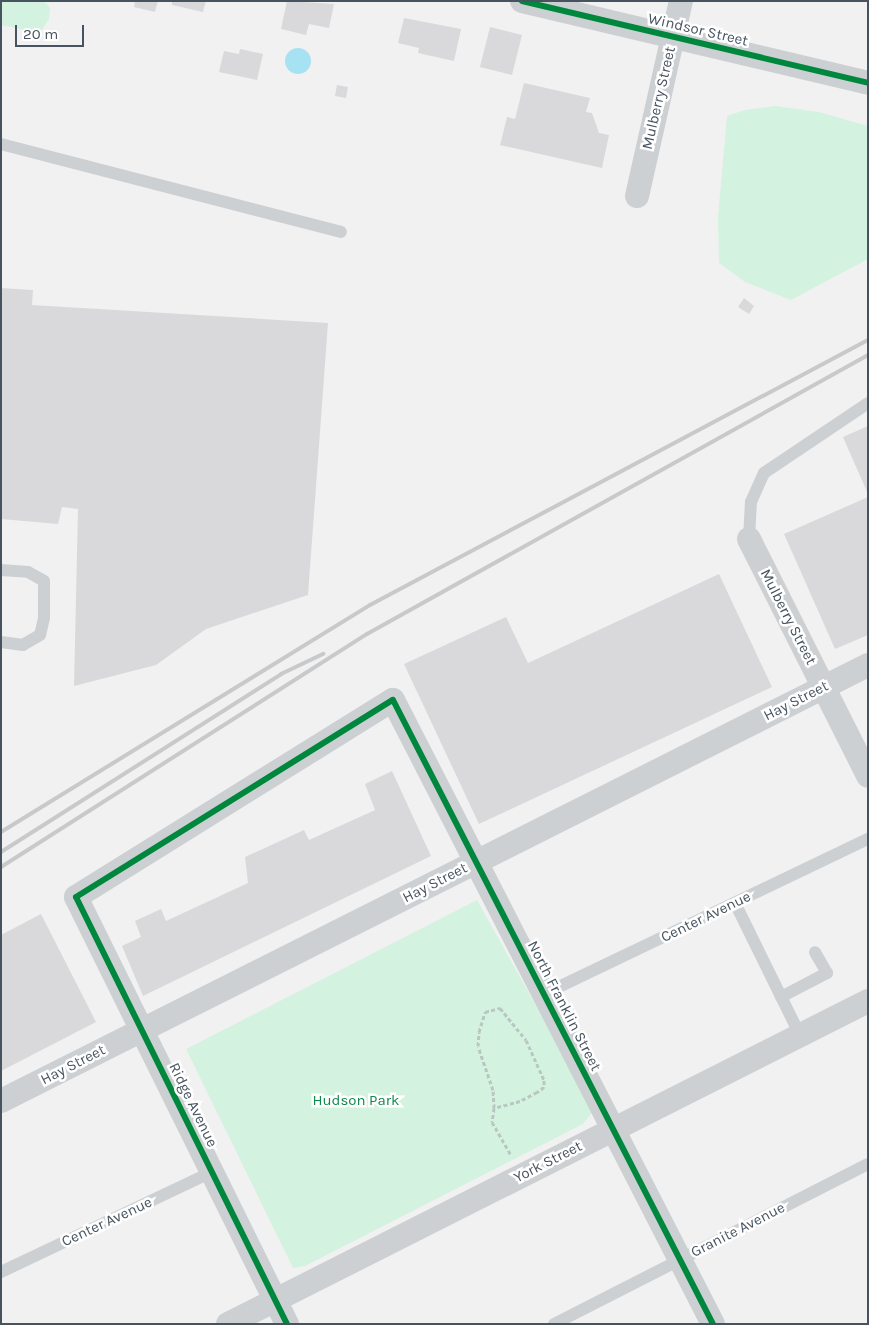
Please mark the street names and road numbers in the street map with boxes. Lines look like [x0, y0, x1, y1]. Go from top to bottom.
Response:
street label: Windsor Street [646, 10, 750, 50]
street label: Mulberry Street [638, 45, 680, 151]
street label: Mulberry Street [756, 566, 820, 668]
street label: Hay Street [761, 677, 831, 725]
street label: Hay Street [400, 859, 470, 907]
street label: Center Avenue [658, 888, 754, 946]
street label: North Franklin Street [523, 938, 605, 1074]
street label: Hay Street [38, 1041, 108, 1089]
street label: Ridge Avenue [165, 1060, 221, 1150]
street label: York Street [511, 1137, 585, 1187]
street label: Center Avenue [59, 1193, 155, 1251]
street label: Granite Avenue [688, 1199, 788, 1261]

